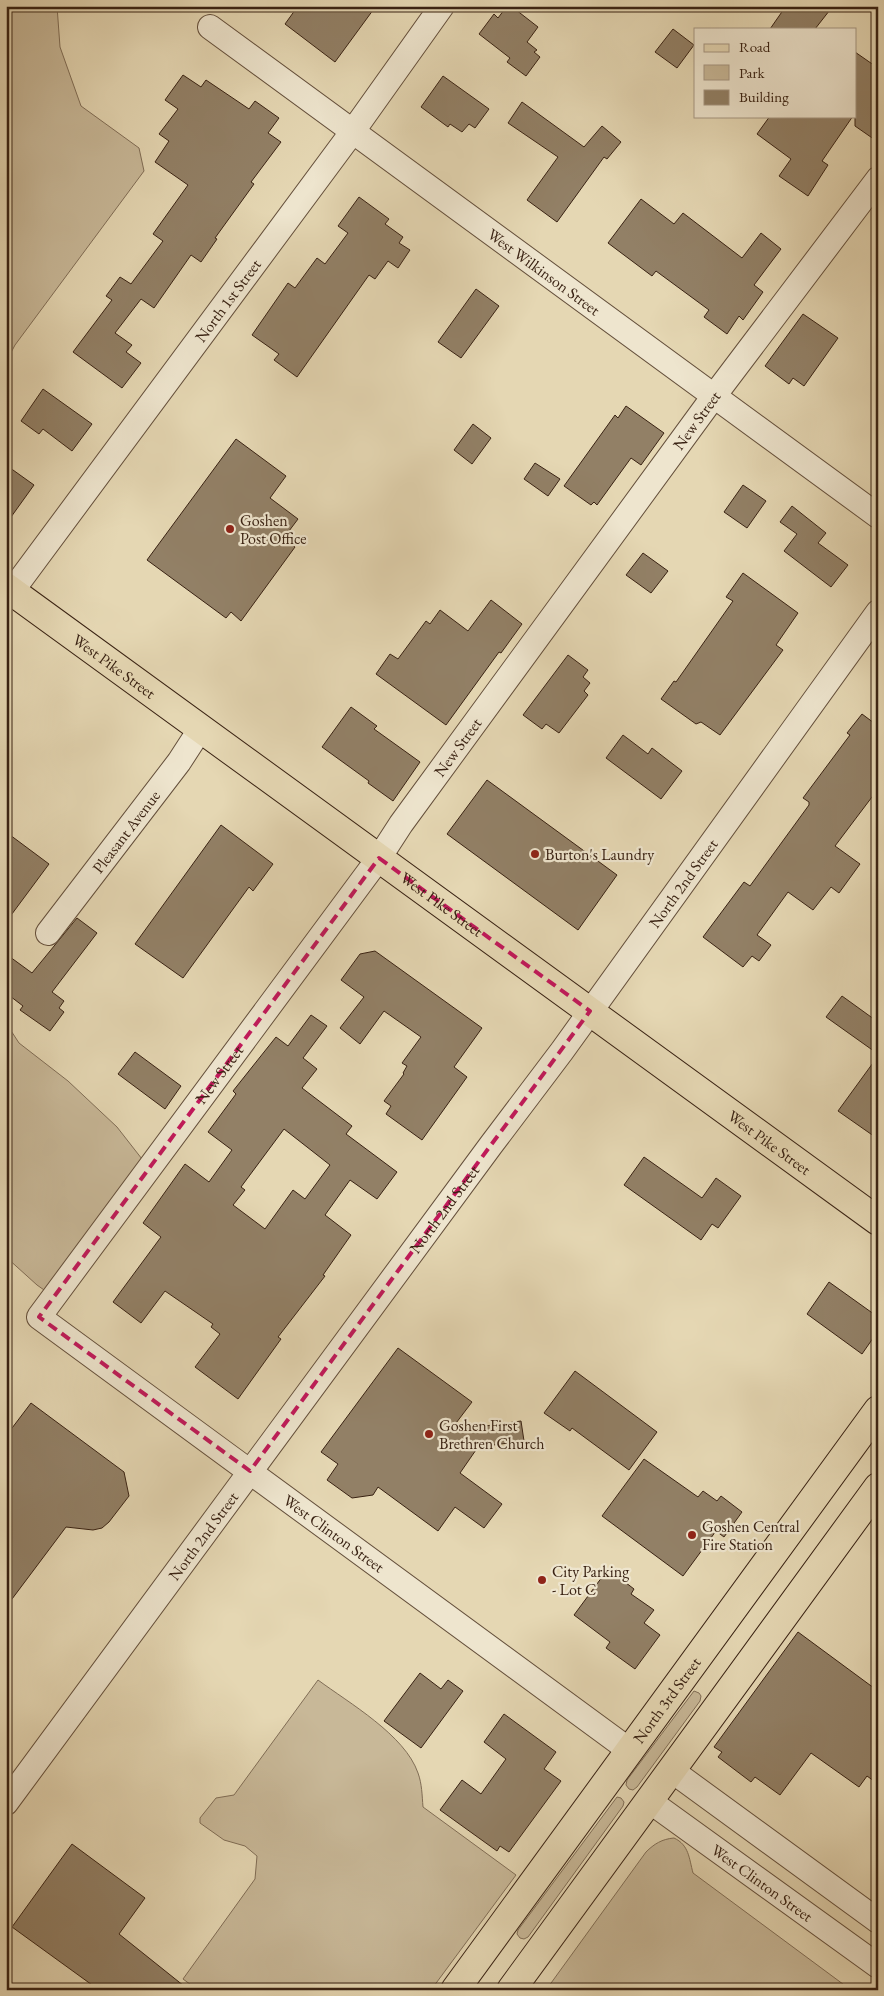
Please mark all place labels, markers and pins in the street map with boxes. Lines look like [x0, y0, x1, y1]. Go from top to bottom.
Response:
place label: Goshen Post Office [240, 510, 306, 549]
marker: Goshen Post Office [224, 523, 236, 535]
place label: Burton's Laundry [545, 844, 655, 865]
marker: Burton's Laundry [529, 848, 541, 860]
place label: Goshen First Brethren Church [439, 1415, 545, 1454]
marker: Goshen First Brethren Church [423, 1428, 435, 1440]
place label: Goshen Central Fire Station [702, 1516, 800, 1555]
marker: Goshen Central Fire Station [686, 1529, 698, 1541]
place label: City Parking - Lot C [552, 1561, 630, 1600]
marker: City Parking - Lot C [536, 1574, 548, 1586]

